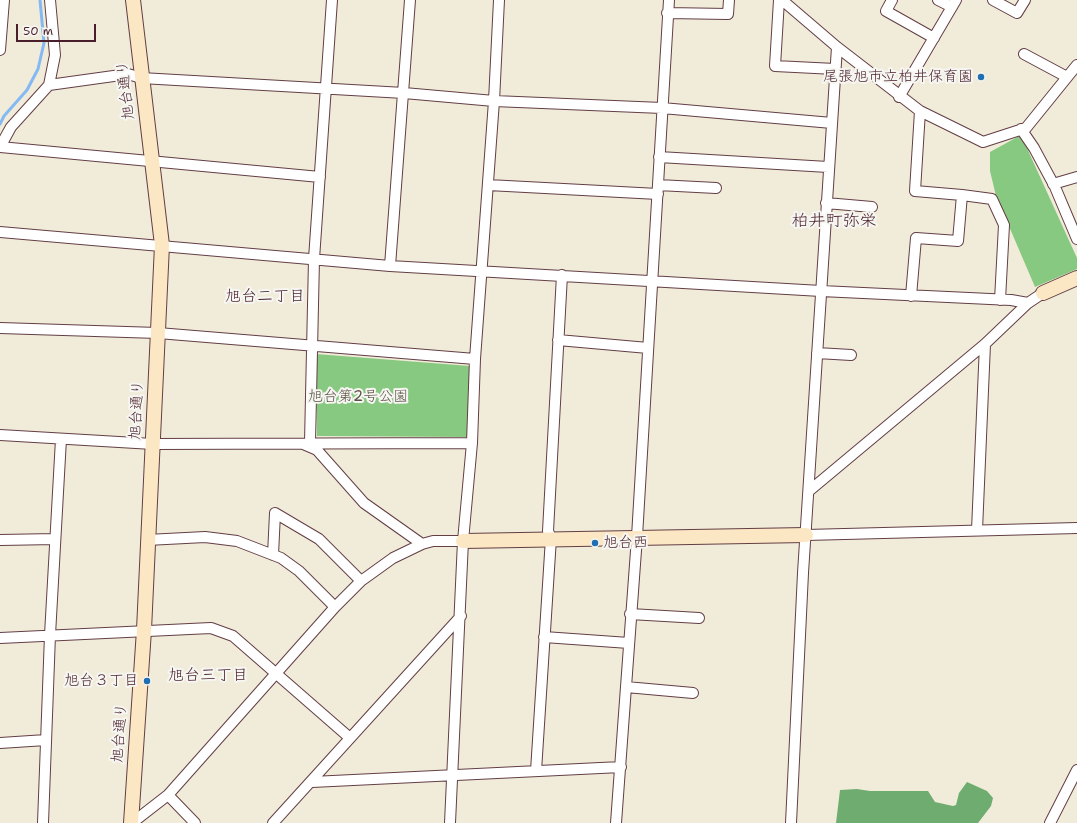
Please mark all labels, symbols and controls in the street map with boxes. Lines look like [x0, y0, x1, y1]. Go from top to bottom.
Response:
scale bar [18, 16, 98, 42]
text: 50 m [23, 23, 53, 39]
street label: 旭台通り [113, 59, 139, 121]
place label: 尾張旭市立柏井保育園 [823, 68, 973, 86]
marker: 尾張旭市立柏井保育園 [976, 72, 986, 82]
district label: 柏井町弥栄 [792, 212, 876, 232]
district label: 旭台二丁目 [225, 287, 305, 307]
street label: 旭台通り [126, 380, 148, 440]
park label: 旭台第2号公園 [308, 388, 408, 406]
place label: 旭台西 [603, 534, 648, 552]
marker: 旭台西 [590, 538, 600, 548]
district label: 旭台三丁目 [168, 666, 248, 686]
place label: 旭台３丁目 [64, 672, 139, 690]
marker: 旭台３丁目 [142, 676, 152, 686]
street label: 旭台通り [109, 702, 131, 764]

